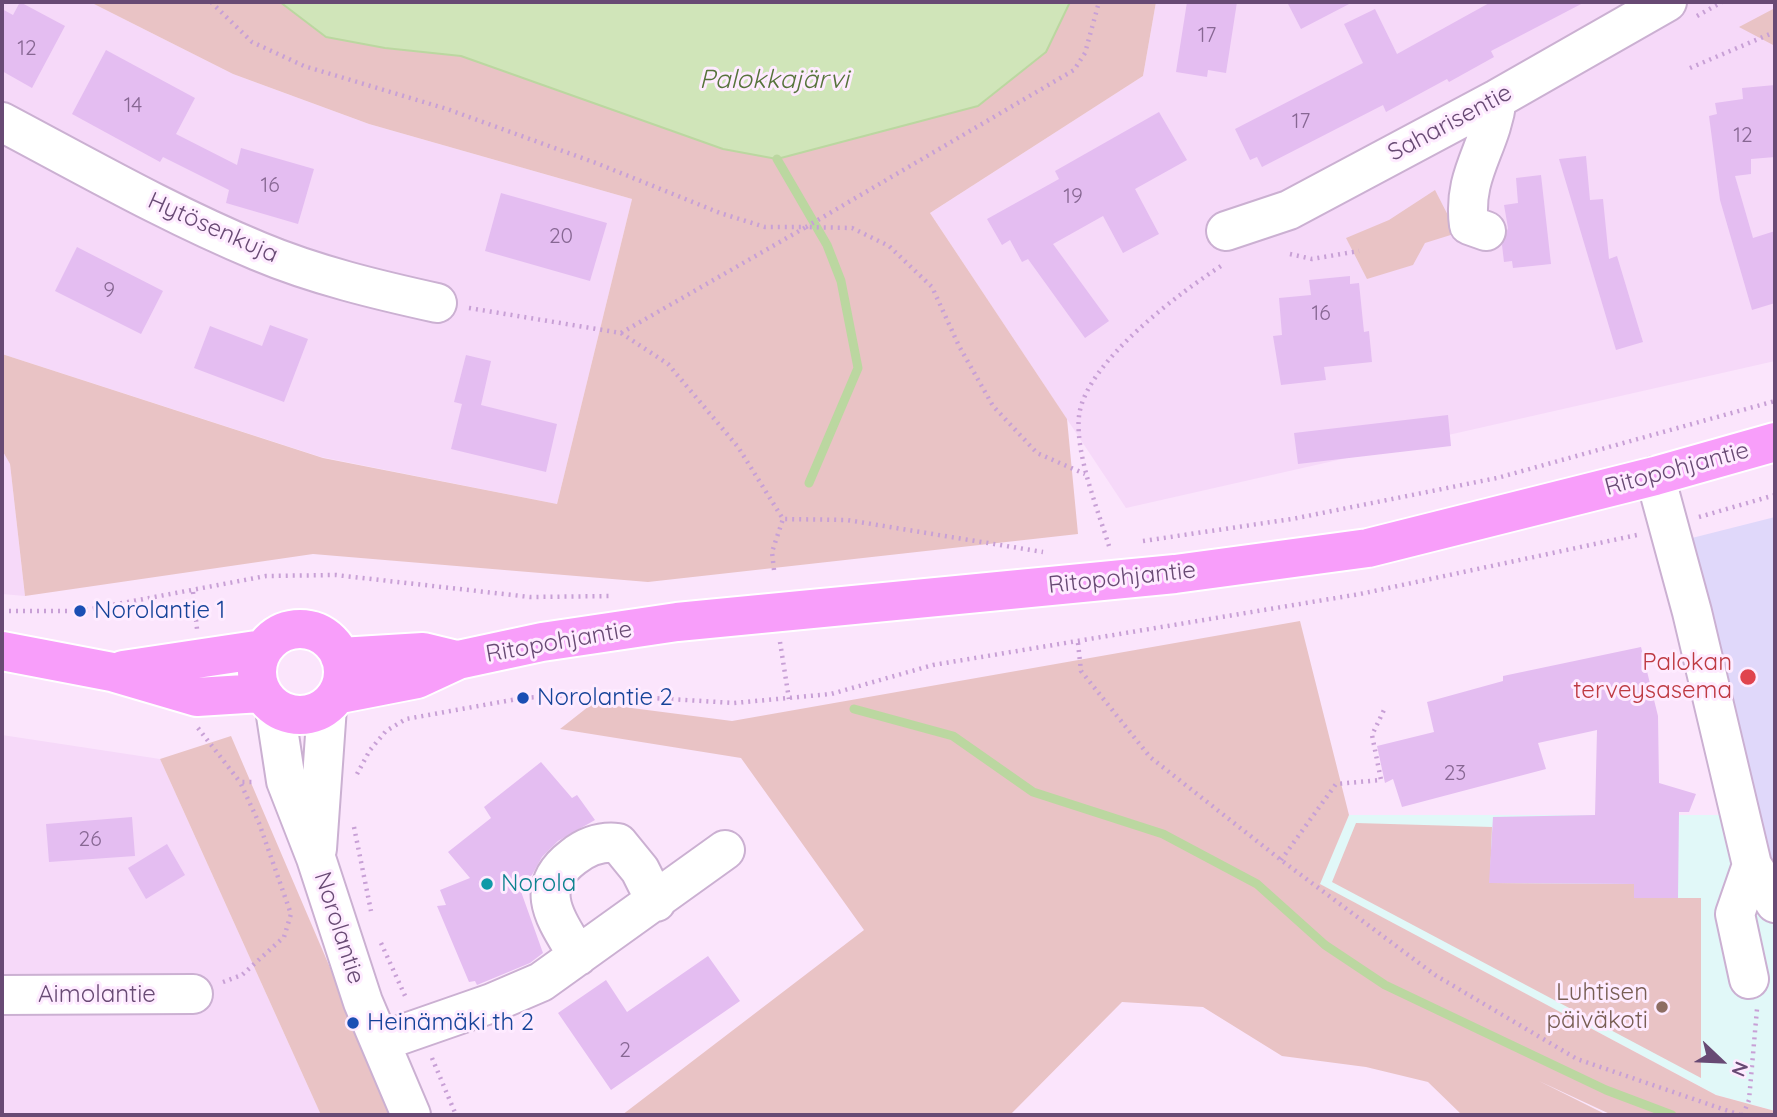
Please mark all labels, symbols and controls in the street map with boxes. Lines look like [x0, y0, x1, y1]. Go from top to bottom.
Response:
house number: 17 [1198, 23, 1216, 49]
house number: 12 [17, 36, 37, 62]
water label: Palokkajärvi [699, 64, 849, 96]
street label: Saharisentie [1383, 78, 1517, 168]
house number: 14 [124, 93, 142, 119]
house number: 17 [1292, 109, 1310, 135]
house number: 12 [1733, 123, 1753, 149]
house number: 16 [260, 173, 280, 199]
house number: 19 [1063, 184, 1083, 210]
street label: Hytösenkuja [143, 186, 283, 270]
house number: 20 [549, 224, 573, 250]
house number: 9 [103, 278, 115, 304]
house number: 16 [1311, 301, 1331, 327]
street label: Ritopohjantie [1602, 436, 1752, 502]
street label: Ritopohjantie [1047, 556, 1197, 600]
place label: Norolantie 1 [94, 597, 225, 625]
marker: Norolantie 1 [72, 603, 88, 619]
street label: Ritopohjantie [484, 615, 634, 669]
place label: Palokan terveysasema [1573, 649, 1732, 705]
marker: Palokan terveysasema [1738, 667, 1758, 687]
place label: Norolantie 2 [537, 684, 673, 712]
marker: Norolantie 2 [515, 690, 531, 706]
house number: 23 [1444, 761, 1466, 787]
house number: 26 [79, 827, 101, 853]
street label: Norolantie [307, 868, 371, 988]
place label: Norola [501, 870, 576, 898]
marker: Norola [479, 876, 495, 892]
place label: Luhtisen päiväkoti [1547, 979, 1648, 1035]
street label: Aimolantie [38, 981, 156, 1009]
marker: Luhtisen päiväkoti [1654, 999, 1670, 1015]
place label: Heinämäki th 2 [367, 1009, 534, 1037]
marker: Heinämäki th 2 [345, 1015, 361, 1031]
north arrow [1686, 1026, 1756, 1096]
house number: 2 [619, 1038, 631, 1064]
text: N [1727, 1058, 1754, 1080]

